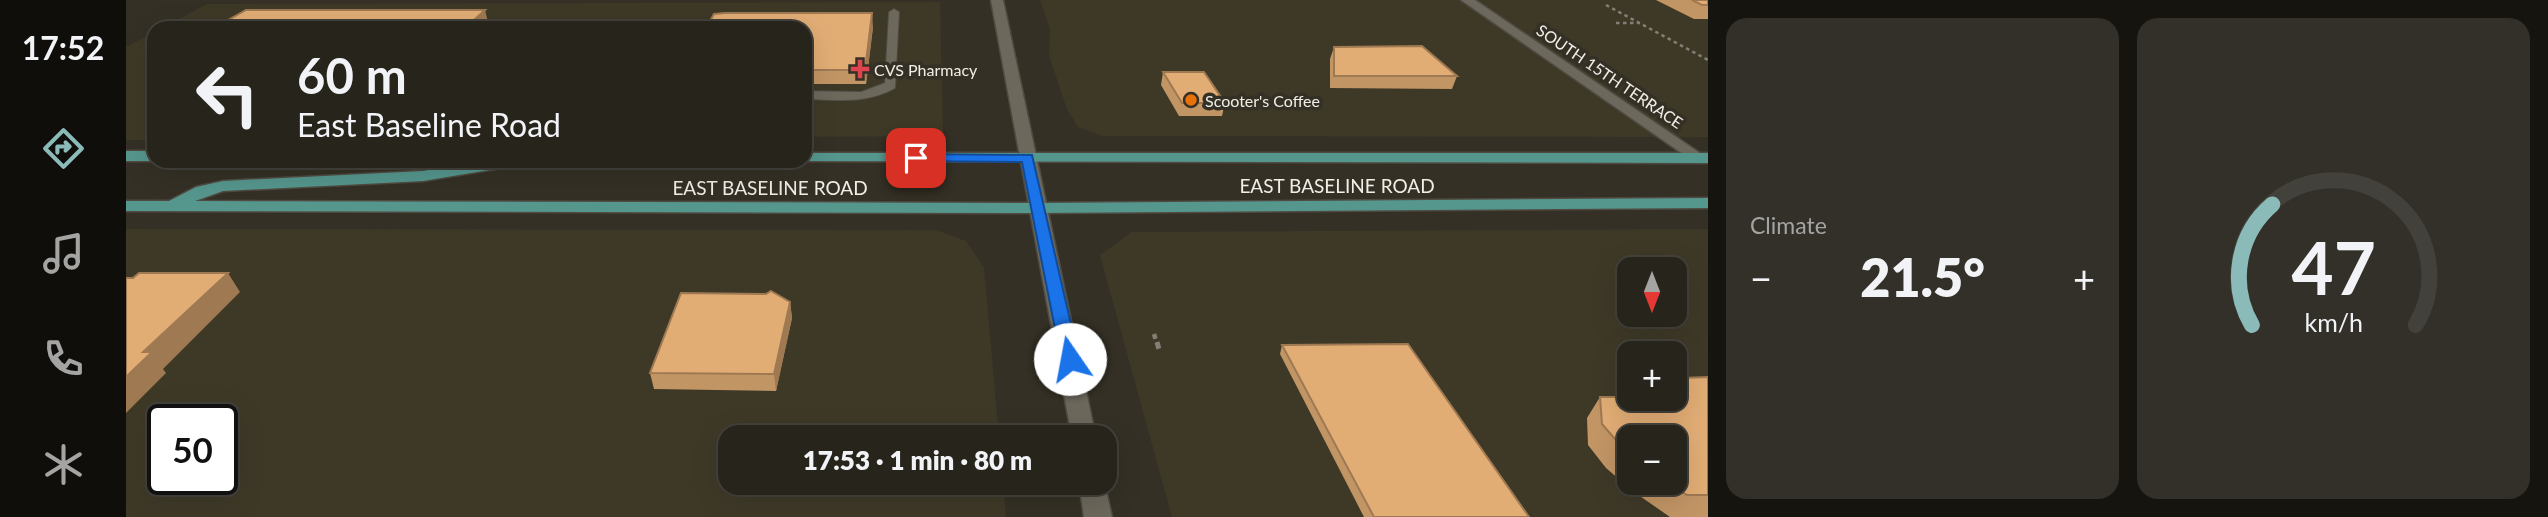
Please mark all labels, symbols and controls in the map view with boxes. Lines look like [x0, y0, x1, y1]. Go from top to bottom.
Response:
street label: SOUTH 15TH TERRACE [1533, 20, 1687, 132]
text: 17:52 [22, 28, 104, 67]
text: 60 m [297, 46, 407, 104]
icon: left [182, 49, 273, 140]
place label: CVS Pharmacy [874, 60, 978, 79]
marker: CVS Pharmacy [852, 61, 868, 77]
place label: Scooter's Coffee [1205, 91, 1320, 110]
marker: Scooter's Coffee [1183, 92, 1199, 108]
text: East Baseline Road [297, 105, 561, 144]
icon: directions [39, 124, 88, 173]
pin [886, 128, 946, 188]
icon: arrive [897, 139, 935, 177]
street label: EAST BASELINE ROAD [1239, 174, 1435, 197]
street label: EAST BASELINE ROAD [672, 176, 868, 199]
text: Climate [1750, 211, 1827, 239]
text: 47 [2291, 223, 2376, 311]
icon: music [39, 229, 88, 278]
text: 21.5° [1860, 246, 1985, 308]
text: − [1750, 255, 1772, 301]
text: + [2073, 255, 2095, 301]
north arrow [1617, 257, 1687, 327]
map controls [1617, 257, 1687, 495]
text: km/h [2304, 306, 2363, 336]
position arrow [1033, 322, 1107, 396]
icon: phone [39, 334, 88, 383]
button: + [1617, 341, 1687, 411]
speed limit sign: 50 [147, 404, 238, 495]
button: − [1617, 425, 1687, 495]
icon: climate [39, 440, 88, 489]
text: 17:53 · 1 min · 80 m [803, 444, 1032, 476]

